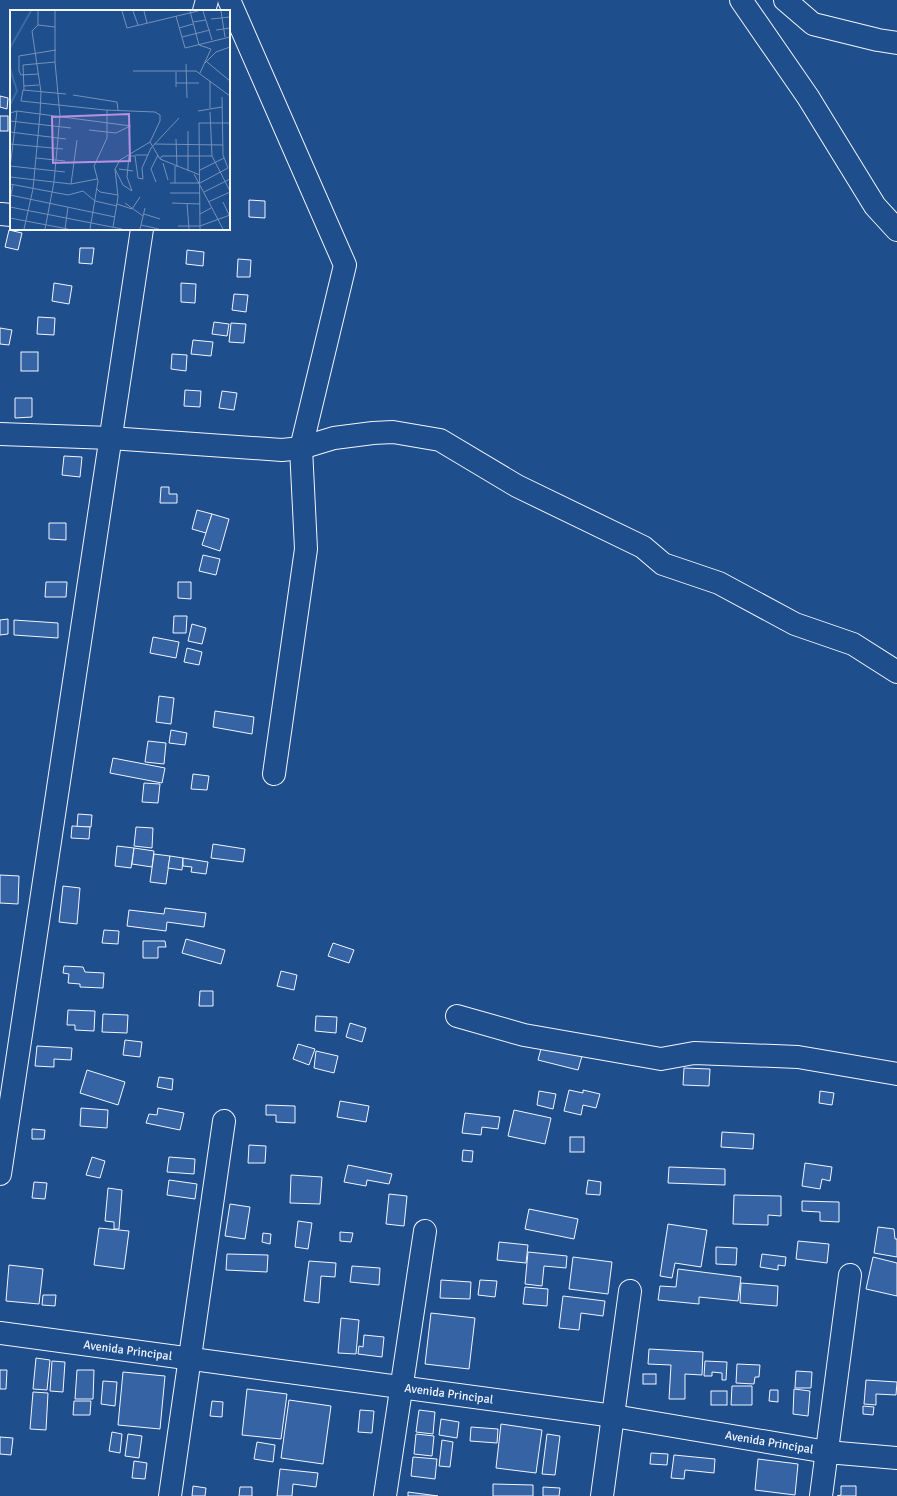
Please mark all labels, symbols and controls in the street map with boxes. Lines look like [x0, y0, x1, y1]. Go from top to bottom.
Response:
inset map [10, 10, 230, 230]
street label: Avenida Principal [82, 1337, 174, 1364]
street label: Avenida Principal [404, 1380, 495, 1407]
street label: Avenida Principal [724, 1427, 815, 1457]

